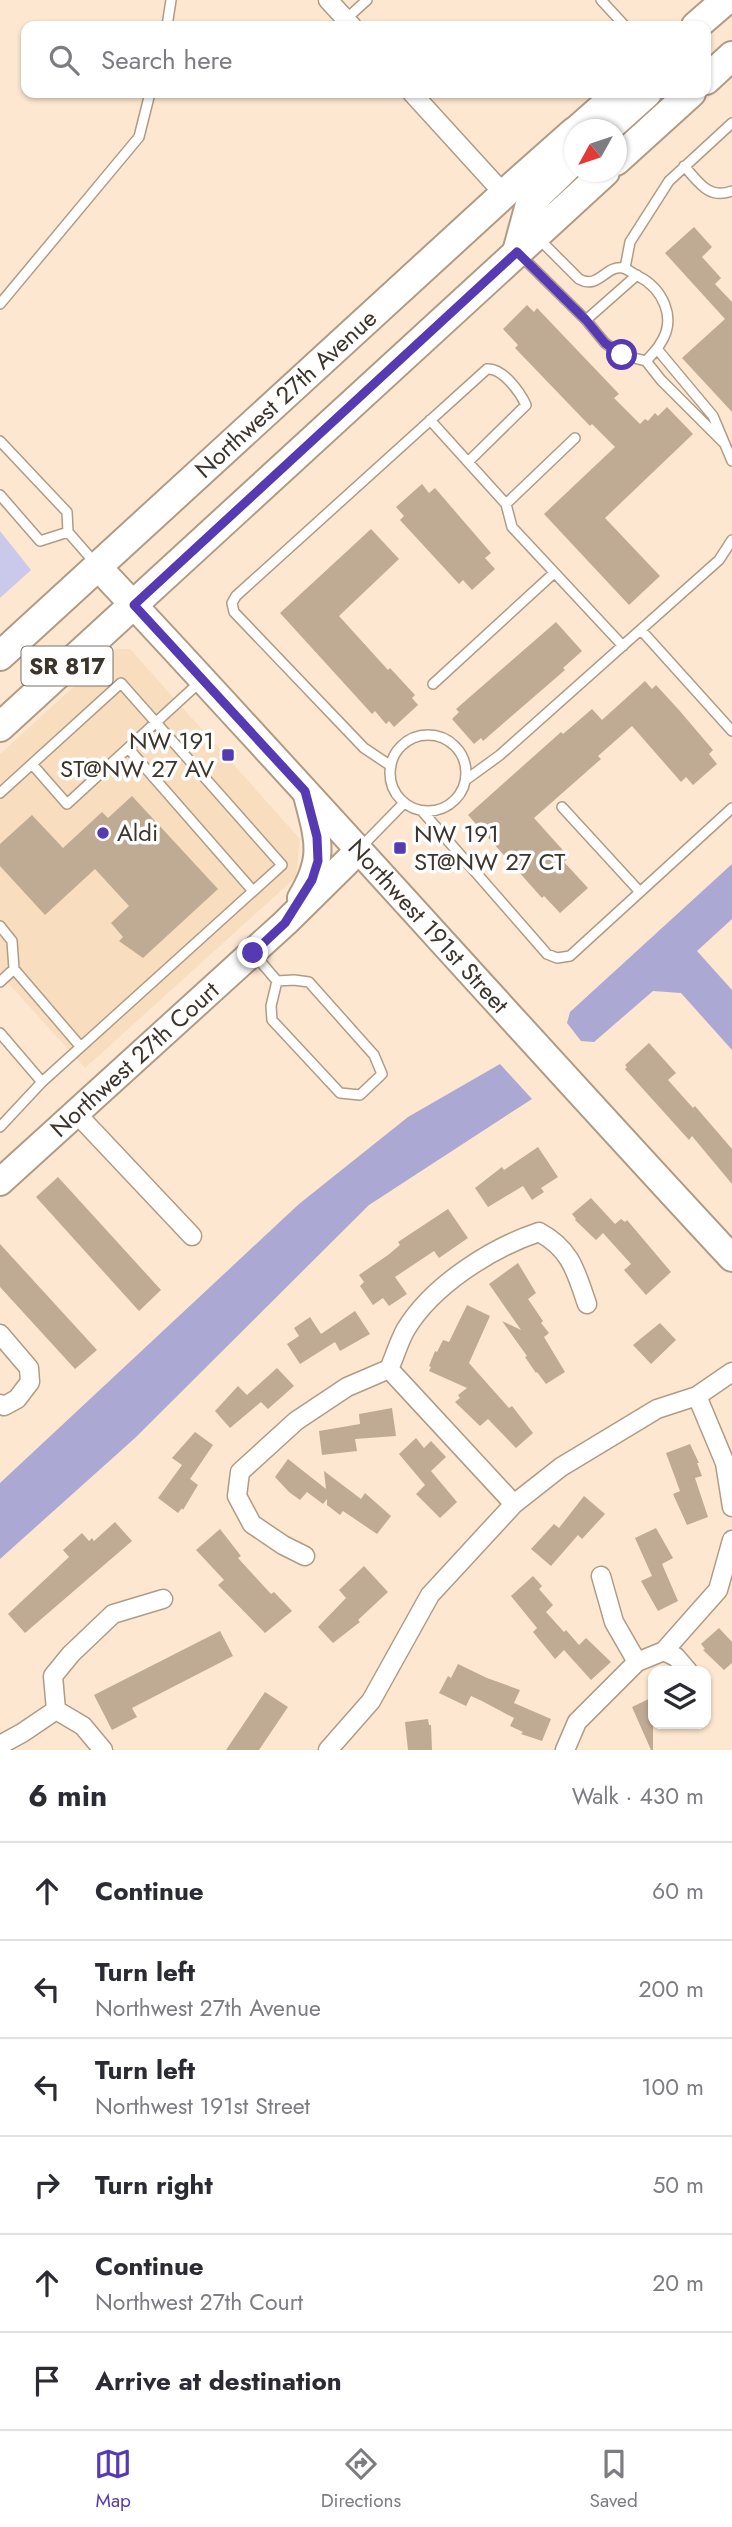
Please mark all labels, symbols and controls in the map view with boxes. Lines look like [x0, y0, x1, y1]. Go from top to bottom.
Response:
search box [21, 21, 711, 98]
icon: search [45, 41, 83, 79]
text: Search here [101, 41, 233, 79]
north arrow [564, 119, 627, 182]
street label: Northwest 27th Avenue [187, 301, 384, 486]
route start [606, 339, 637, 370]
road number: SR 817 [22, 646, 112, 686]
place label: NW 191 ST@NW 27 AV [60, 723, 214, 786]
marker: NW 191 ST@NW 27 AV [220, 747, 236, 763]
place label: Aldi [117, 815, 158, 850]
place label: NW 191 ST@NW 27 CT [414, 816, 566, 879]
marker: Aldi [95, 825, 111, 841]
street label: Northwest 191st Street [340, 831, 517, 1021]
marker: NW 191 ST@NW 27 CT [392, 840, 408, 856]
route end [237, 937, 268, 968]
street label: Northwest 27th Court [42, 973, 227, 1145]
map controls [648, 1666, 711, 1729]
button: layers [648, 1666, 711, 1729]
text: 6 min [28, 1774, 107, 1817]
text: Walk · 430 m [572, 1779, 704, 1813]
icon: ahead [28, 1872, 66, 1910]
text: Continue [95, 1872, 204, 1910]
text: 60 m [652, 1874, 704, 1908]
text: Turn left [95, 1953, 195, 1991]
icon: left [28, 1970, 66, 2008]
text: 200 m [638, 1972, 704, 2006]
text: Northwest 27th Avenue [95, 1991, 321, 2025]
text: Turn left [95, 2051, 195, 2089]
icon: left [28, 2068, 66, 2106]
text: 100 m [641, 2070, 704, 2104]
text: Northwest 191st Street [95, 2089, 310, 2123]
icon: right [28, 2166, 66, 2204]
text: Turn right [95, 2166, 213, 2204]
text: 50 m [652, 2168, 704, 2202]
text: Continue [95, 2247, 204, 2285]
icon: ahead [28, 2264, 66, 2302]
text: 20 m [652, 2266, 704, 2300]
text: Northwest 27th Court [95, 2285, 303, 2319]
icon: arrive [28, 2362, 66, 2400]
text: Arrive at destination [95, 2362, 342, 2400]
tab: Map [94, 2445, 132, 2514]
tab: Directions [321, 2445, 401, 2514]
tab: Saved [590, 2445, 638, 2514]

